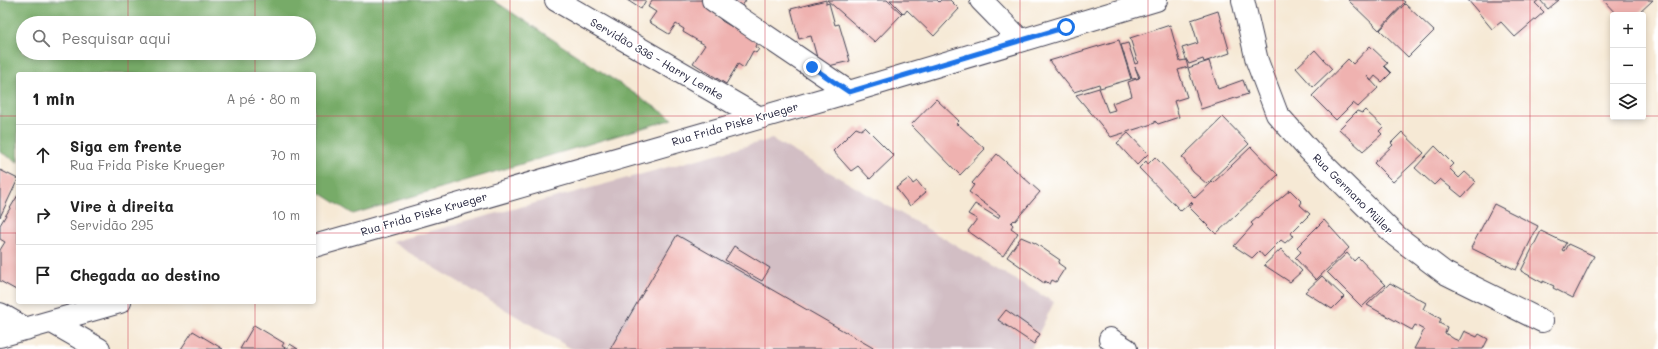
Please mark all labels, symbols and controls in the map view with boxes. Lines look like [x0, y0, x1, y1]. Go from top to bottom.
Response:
map controls [1610, 12, 1646, 120]
button: + [1610, 12, 1646, 48]
street label: Servidão 336 - Harry Lemke [588, 14, 727, 103]
search box [16, 16, 316, 60]
route start [1057, 18, 1075, 36]
icon: search [30, 27, 52, 49]
text: Pesquisar aqui [62, 28, 171, 48]
button: − [1610, 48, 1646, 84]
route end [803, 58, 821, 76]
button: layers [1610, 84, 1646, 120]
text: 1 min [32, 87, 75, 109]
text: A pé · 80 m [226, 90, 300, 107]
street label: Rua Frida Piske Krueger [670, 98, 800, 149]
text: Siga em frente [70, 136, 182, 156]
icon: ahead [32, 144, 54, 166]
text: 70 m [270, 146, 300, 163]
street label: Rua Germano Müller [1310, 150, 1397, 237]
text: Rua Frida Piske Krueger [70, 156, 225, 173]
street label: Rua Frida Piske Krueger [359, 188, 489, 239]
text: Vire à direita [70, 196, 174, 216]
icon: right [32, 204, 54, 226]
text: 10 m [272, 206, 300, 223]
text: Servidão 295 [70, 216, 153, 233]
icon: arrive [32, 264, 54, 286]
text: Chegada ao destino [70, 265, 220, 285]

